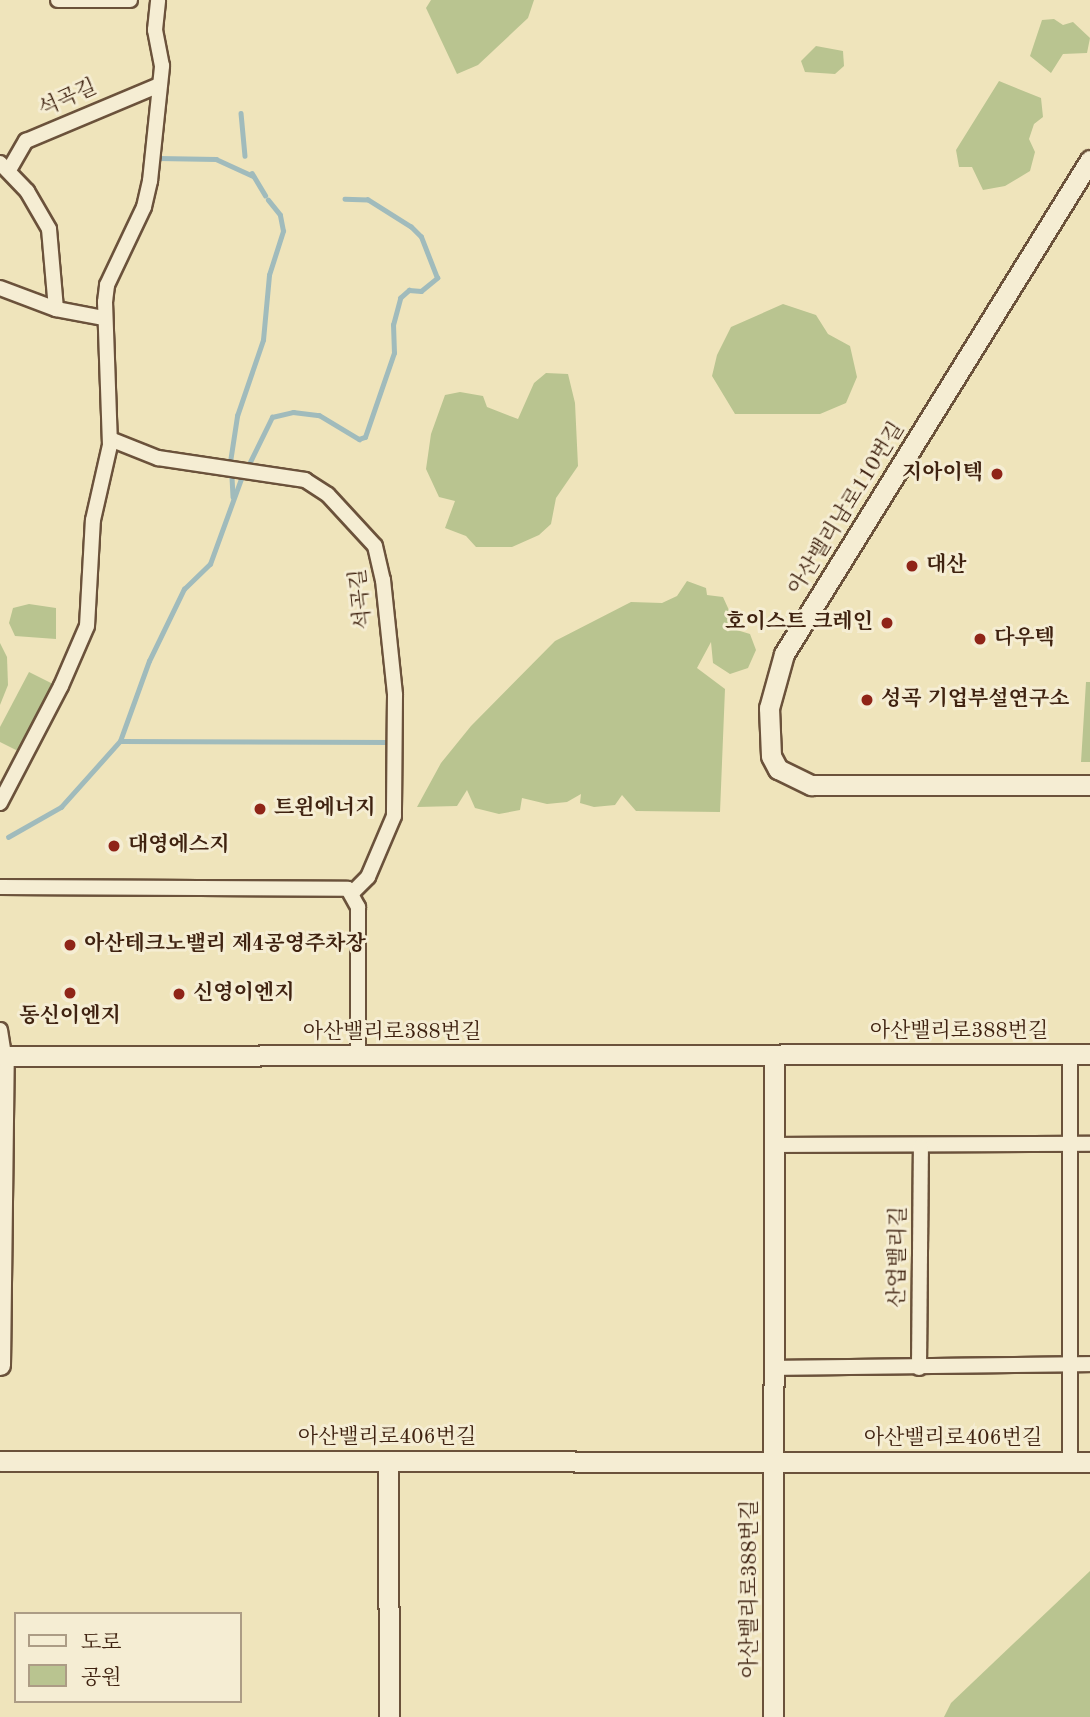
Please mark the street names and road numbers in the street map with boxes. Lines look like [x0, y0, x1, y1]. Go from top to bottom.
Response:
street label: 석곡길 [35, 75, 101, 123]
street label: 아산밸리남로110번길 [784, 418, 910, 600]
street label: 석곡길 [346, 567, 378, 631]
street label: 아산밸리로388번길 [870, 1019, 1048, 1045]
street label: 아산밸리로388번길 [303, 1020, 481, 1046]
street label: 산업밸리길 [886, 1206, 912, 1308]
street label: 아산밸리로406번길 [298, 1425, 476, 1451]
street label: 아산밸리로406번길 [864, 1426, 1042, 1452]
street label: 아산밸리로388번길 [738, 1500, 764, 1678]

